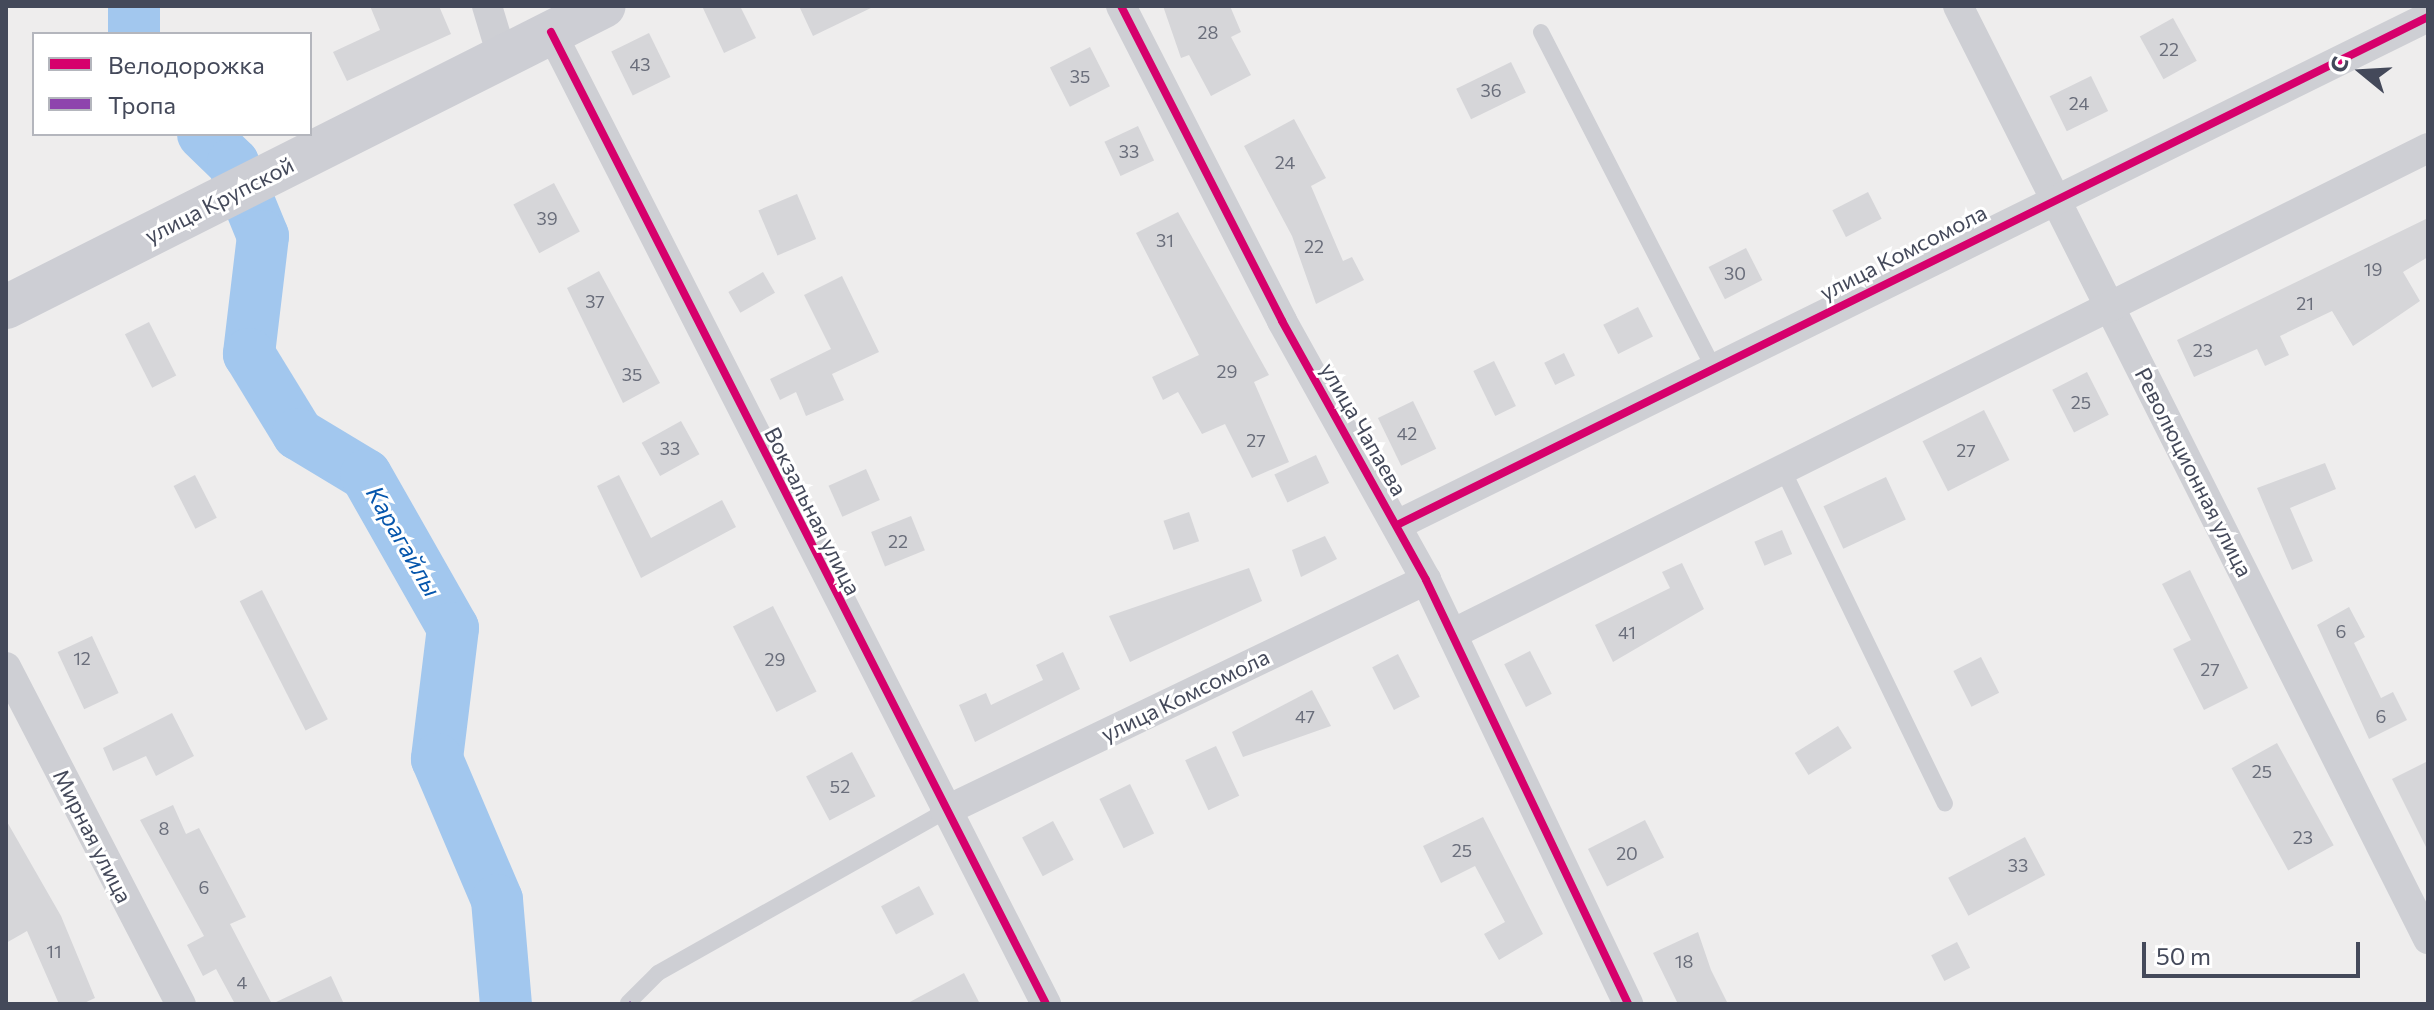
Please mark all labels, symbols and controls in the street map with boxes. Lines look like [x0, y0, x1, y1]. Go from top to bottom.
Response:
house number: 28 [1198, 21, 1218, 43]
legend [32, 32, 312, 136]
north arrow [2322, 32, 2402, 112]
house number: 22 [2159, 38, 2179, 60]
text: Велодорожка [108, 50, 265, 79]
house number: 43 [629, 53, 651, 75]
text: С [2324, 53, 2354, 76]
house number: 35 [1070, 65, 1090, 87]
house number: 36 [1480, 79, 1502, 101]
text: Тропа [108, 90, 176, 119]
house number: 24 [2069, 92, 2089, 114]
house number: 33 [1119, 140, 1139, 162]
street label: улица Крупской [140, 151, 298, 249]
house number: 24 [1275, 151, 1295, 173]
street label: улица Комсомола [1815, 199, 1991, 305]
house number: 39 [536, 207, 558, 229]
house number: 31 [1156, 229, 1174, 251]
house number: 22 [1304, 235, 1324, 257]
house number: 19 [2364, 258, 2382, 280]
house number: 30 [1724, 262, 1746, 284]
house number: 37 [585, 290, 605, 312]
house number: 21 [2296, 292, 2314, 314]
house number: 23 [2193, 339, 2213, 361]
street label: улица Чапаева [1315, 358, 1413, 500]
house number: 29 [1217, 360, 1237, 382]
house number: 35 [622, 363, 642, 385]
street label: Революционная улица [2130, 363, 2258, 581]
house number: 25 [2071, 391, 2091, 413]
house number: 42 [1397, 422, 1417, 444]
street label: Вокзальная улица [759, 423, 867, 599]
house number: 27 [1246, 429, 1266, 451]
house number: 33 [660, 437, 680, 459]
house number: 27 [1956, 439, 1976, 461]
water label: Карагайлы [361, 481, 447, 601]
house number: 22 [888, 530, 908, 552]
house number: 6 [2336, 620, 2346, 642]
house number: 41 [1618, 621, 1636, 643]
street label: улица Комсомола [1097, 643, 1273, 747]
house number: 12 [73, 647, 91, 669]
house number: 29 [765, 648, 785, 670]
house number: 27 [2200, 658, 2220, 680]
house number: 47 [1295, 705, 1315, 727]
house number: 6 [2376, 705, 2386, 727]
house number: 25 [2252, 760, 2272, 782]
street label: Мирная улица [48, 765, 138, 907]
house number: 52 [830, 775, 850, 797]
house number: 8 [159, 817, 169, 839]
house number: 23 [2293, 826, 2313, 848]
house number: 25 [1452, 839, 1472, 861]
house number: 20 [1616, 842, 1638, 864]
house number: 33 [2008, 854, 2028, 876]
house number: 6 [199, 876, 209, 898]
scale bar [2146, 926, 2364, 976]
house number: 11 [46, 940, 62, 962]
text: 50 m [2156, 941, 2211, 970]
house number: 18 [1675, 950, 1693, 972]
house number: 4 [237, 971, 247, 993]

